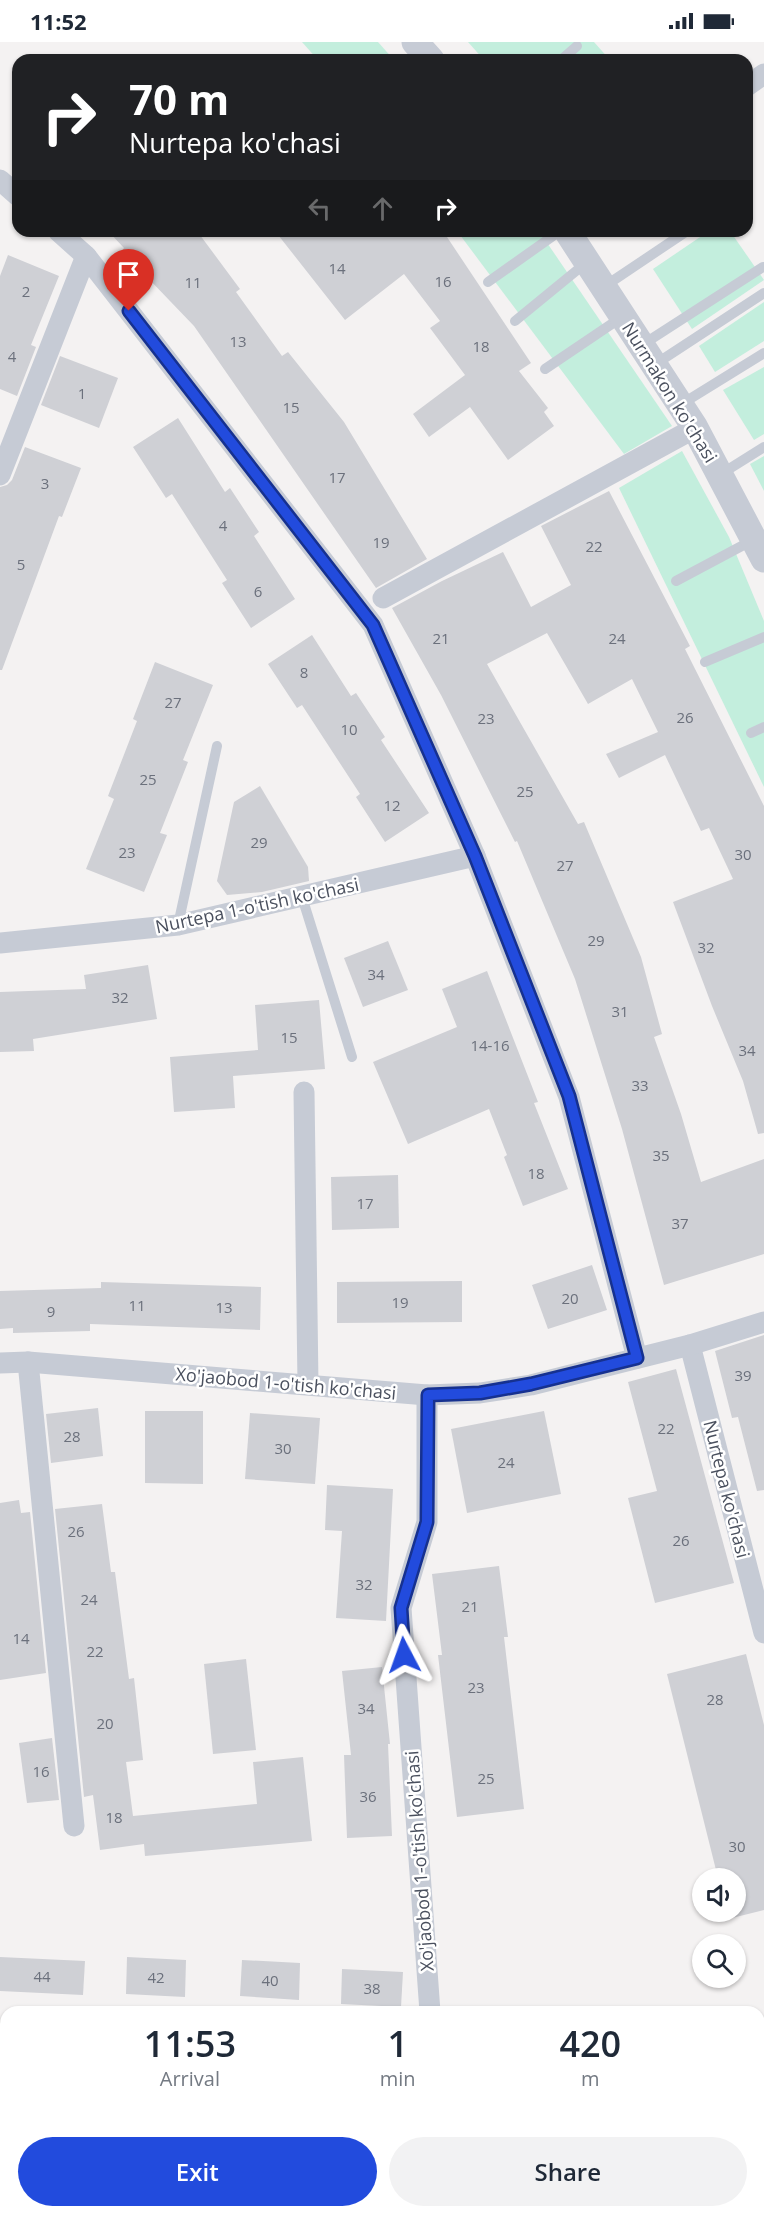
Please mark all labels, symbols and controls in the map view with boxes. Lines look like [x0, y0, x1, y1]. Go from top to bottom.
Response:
text: 11:52 [30, 6, 87, 36]
text: 70 m [129, 70, 229, 127]
icon: right [30, 78, 108, 156]
text: Nurtepa ko'chasi [129, 124, 341, 161]
icon: left [303, 192, 336, 225]
icon: ahead [366, 192, 399, 225]
icon: right [429, 192, 462, 225]
pin [103, 249, 154, 311]
icon: arrive [112, 258, 145, 291]
house number: 14 [328, 258, 346, 278]
house number: 16 [434, 271, 452, 291]
house number: 11 [184, 272, 202, 292]
house number: 2 [22, 281, 30, 301]
street label: Nurmakon ko'chasi [617, 317, 723, 467]
house number: 13 [229, 331, 247, 351]
house number: 18 [472, 336, 490, 356]
house number: 4 [8, 346, 17, 366]
house number: 1 [78, 383, 86, 403]
house number: 15 [282, 397, 300, 417]
house number: 17 [328, 467, 346, 487]
house number: 3 [41, 473, 49, 493]
house number: 4 [219, 515, 228, 535]
house number: 19 [372, 532, 390, 552]
house number: 22 [585, 536, 603, 556]
house number: 5 [17, 554, 25, 574]
house number: 6 [254, 581, 262, 601]
house number: 21 [432, 628, 450, 648]
house number: 24 [608, 628, 626, 648]
house number: 8 [300, 662, 308, 682]
house number: 27 [164, 692, 182, 712]
house number: 26 [676, 707, 694, 727]
house number: 23 [477, 708, 495, 728]
house number: 10 [340, 719, 358, 739]
house number: 25 [139, 769, 157, 789]
house number: 25 [516, 781, 534, 801]
house number: 12 [383, 795, 401, 815]
house number: 29 [250, 832, 268, 852]
house number: 23 [118, 842, 136, 862]
house number: 30 [734, 844, 752, 864]
house number: 27 [556, 855, 574, 875]
street label: Nurtepa 1-o'tish ko'chasi [153, 872, 361, 938]
house number: 29 [587, 930, 605, 950]
house number: 32 [697, 937, 715, 957]
house number: 34 [367, 964, 385, 984]
house number: 32 [111, 987, 129, 1007]
house number: 31 [611, 1001, 629, 1021]
house number: 15 [280, 1027, 298, 1047]
house number: 14-16 [470, 1035, 510, 1055]
house number: 34 [738, 1040, 756, 1060]
house number: 33 [631, 1075, 649, 1095]
house number: 35 [652, 1145, 670, 1165]
house number: 18 [527, 1163, 545, 1183]
house number: 17 [356, 1193, 374, 1213]
house number: 37 [671, 1213, 689, 1233]
house number: 20 [561, 1288, 579, 1308]
house number: 19 [391, 1292, 409, 1312]
house number: 11 [128, 1295, 146, 1315]
house number: 13 [215, 1297, 233, 1317]
house number: 9 [47, 1301, 55, 1321]
street label: Xo'jaobod 1-o'tish ko'chasi [175, 1361, 397, 1405]
house number: 39 [734, 1365, 752, 1385]
house number: 22 [657, 1418, 675, 1438]
street label: Nurtepa ko'chasi [698, 1418, 756, 1560]
house number: 28 [63, 1426, 81, 1446]
house number: 30 [274, 1438, 292, 1458]
house number: 24 [497, 1452, 515, 1472]
house number: 26 [67, 1521, 85, 1541]
house number: 26 [672, 1530, 690, 1550]
house number: 32 [355, 1574, 373, 1594]
house number: 24 [80, 1589, 98, 1609]
house number: 21 [461, 1596, 479, 1616]
position arrow [372, 1623, 436, 1687]
house number: 14 [12, 1628, 30, 1648]
house number: 22 [86, 1641, 104, 1661]
house number: 23 [467, 1677, 485, 1697]
house number: 28 [706, 1689, 724, 1709]
house number: 34 [357, 1698, 375, 1718]
house number: 20 [96, 1713, 114, 1733]
street label: Xo'jaobod 1-o'tish ko'chasi [399, 1750, 439, 1972]
house number: 16 [32, 1761, 50, 1781]
house number: 25 [477, 1768, 495, 1788]
house number: 36 [359, 1786, 377, 1806]
house number: 18 [105, 1807, 123, 1827]
house number: 30 [728, 1836, 746, 1856]
map controls [692, 1868, 746, 1988]
button: sound [692, 1868, 746, 1922]
button: search [692, 1934, 746, 1988]
house number: 44 [33, 1966, 51, 1986]
house number: 42 [147, 1967, 165, 1987]
house number: 40 [261, 1970, 279, 1990]
house number: 38 [363, 1978, 381, 1998]
text: 11:53 [144, 2019, 236, 2068]
text: 1 [387, 2019, 408, 2068]
text: 420 [559, 2019, 621, 2068]
text: Arrival [160, 2065, 220, 2092]
text: min [380, 2065, 416, 2092]
text: m [581, 2065, 600, 2092]
button: Exit [18, 2137, 377, 2206]
button: Share [389, 2137, 747, 2206]

